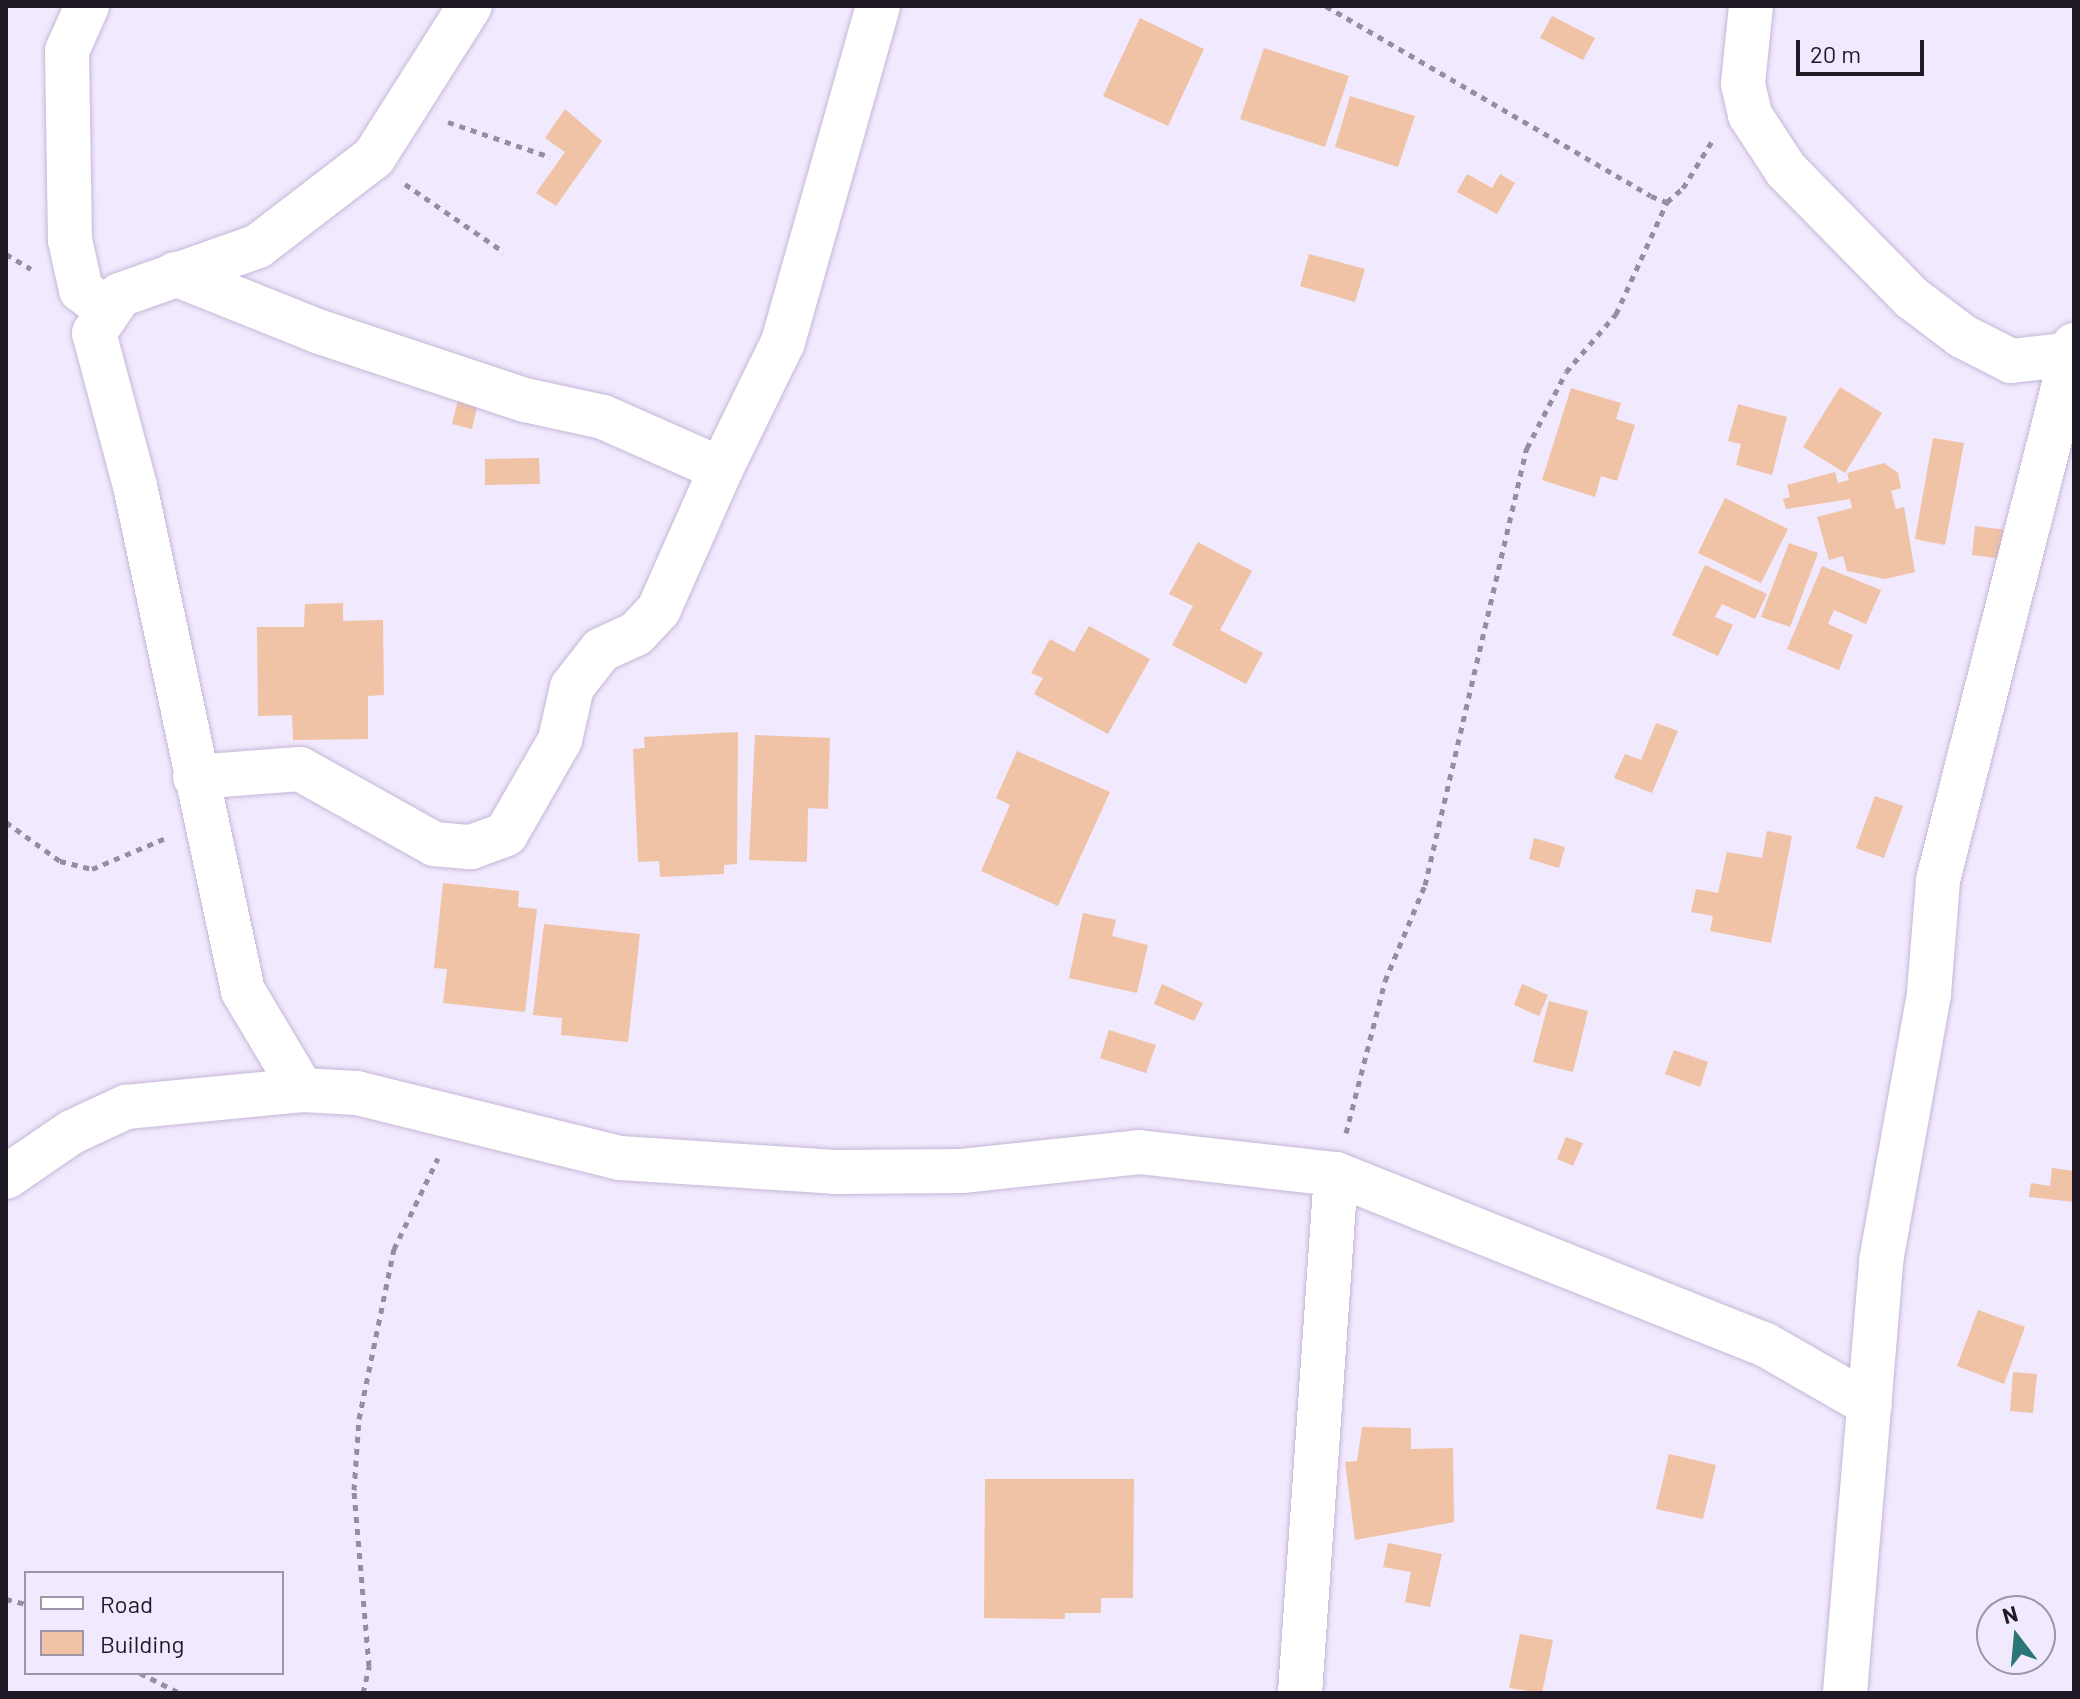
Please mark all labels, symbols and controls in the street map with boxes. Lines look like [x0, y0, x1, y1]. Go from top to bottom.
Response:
scale bar [1800, 24, 1928, 74]
text: 20 m [1810, 39, 1861, 68]
legend [24, 1571, 284, 1675]
text: Road [100, 1589, 153, 1618]
north arrow [1976, 1595, 2056, 1675]
text: N [1999, 1599, 2021, 1628]
text: Building [100, 1629, 184, 1658]

